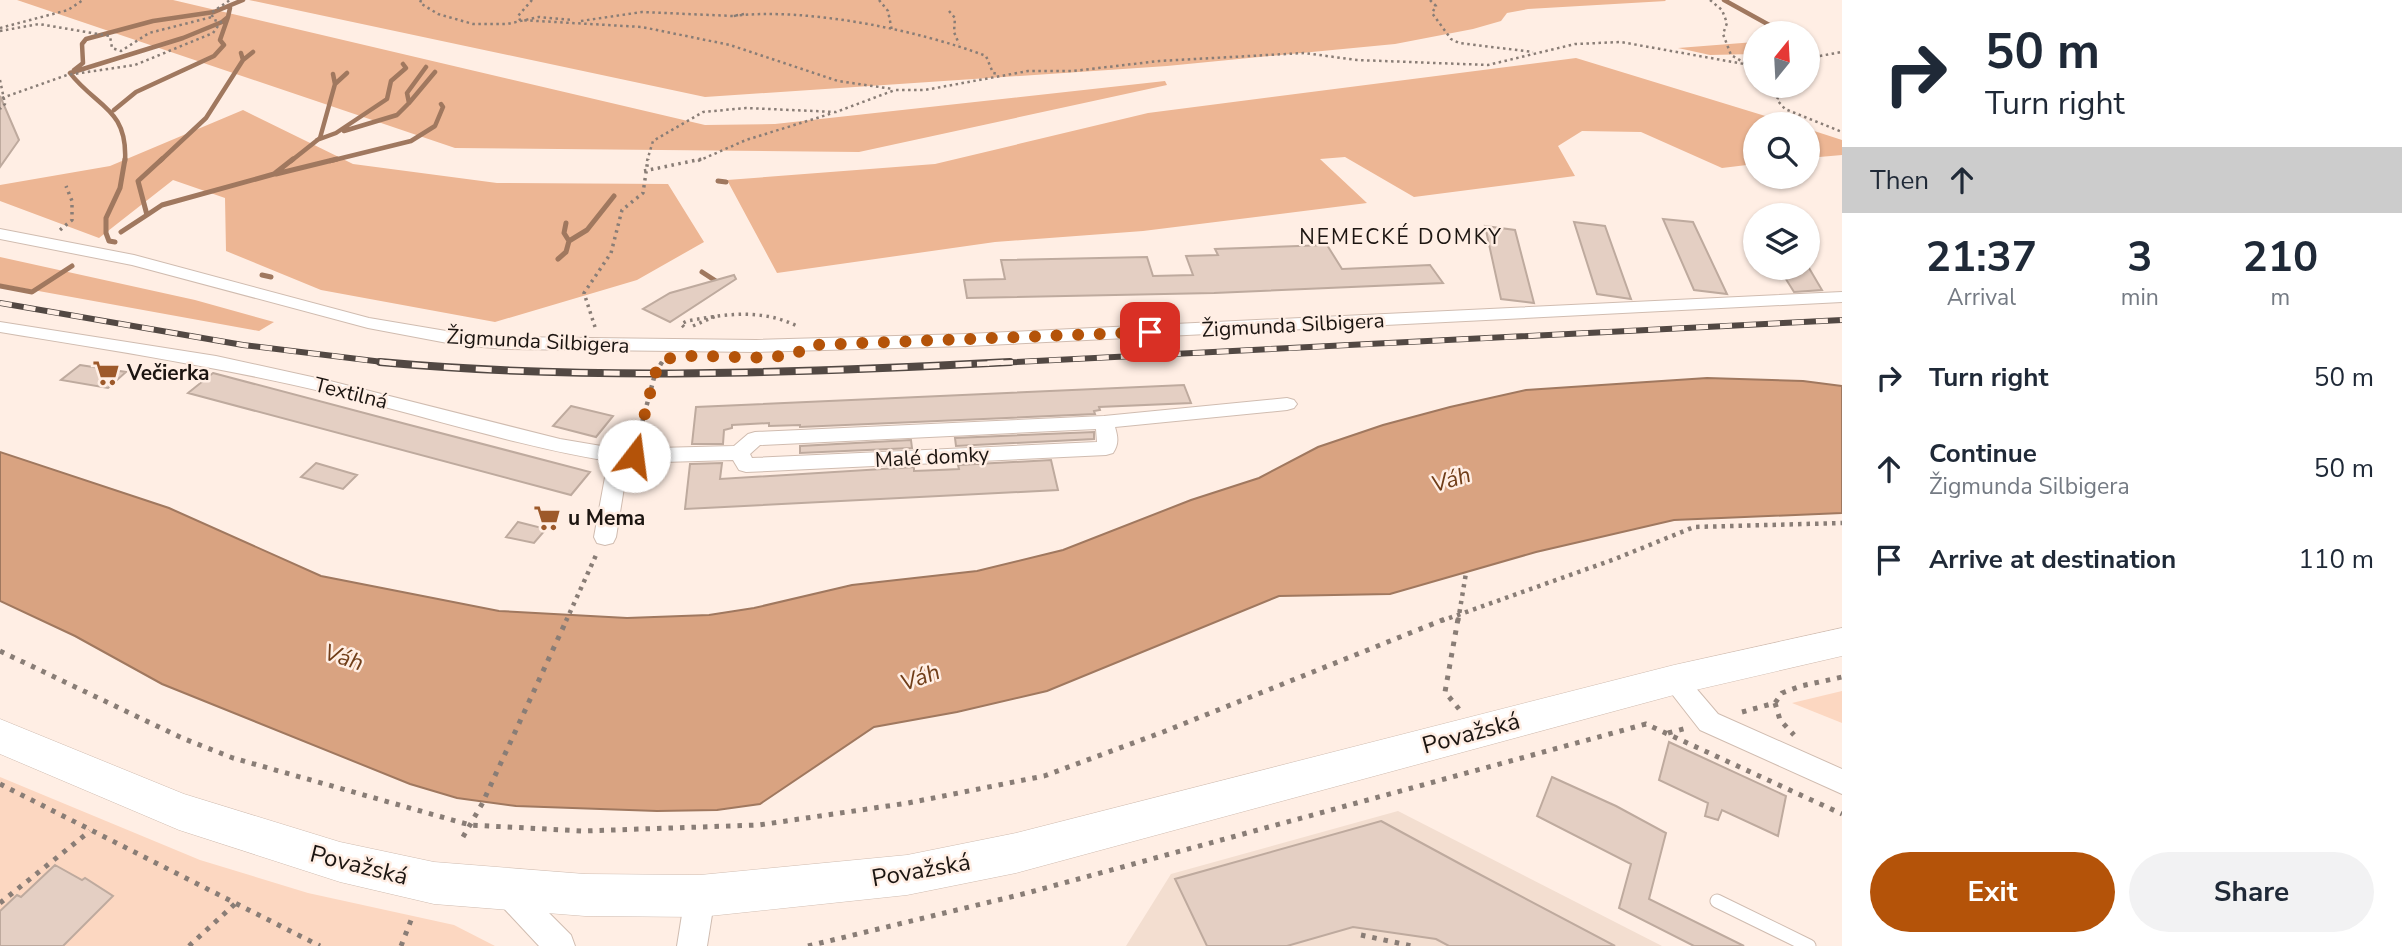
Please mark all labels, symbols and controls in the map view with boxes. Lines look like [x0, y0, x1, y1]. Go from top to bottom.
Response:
text: 50 m [1985, 18, 2100, 85]
north arrow [1743, 21, 1820, 98]
map controls [1743, 21, 1820, 280]
icon: right [1870, 28, 1961, 119]
text: Turn right [1985, 82, 2125, 125]
button: search [1743, 112, 1820, 189]
icon: ahead [1943, 161, 1981, 199]
text: Then [1870, 163, 1929, 198]
button: layers [1743, 203, 1820, 280]
district label: NEMECKÉ DOMKY [1299, 223, 1503, 251]
text: 21:37 [1926, 229, 2037, 286]
text: 3 [2127, 229, 2152, 286]
text: 210 [2243, 229, 2318, 286]
text: Arrival [1947, 282, 2016, 313]
text: min [2121, 282, 2159, 313]
text: m [2271, 282, 2290, 313]
pin [1120, 302, 1180, 362]
street label: Žigmunda Silbigera [1201, 306, 1385, 344]
icon: arrive [1131, 313, 1169, 351]
street label: Žigmunda Silbigera [446, 322, 630, 360]
supermarket icon: Večierka [91, 358, 121, 388]
place label: Večierka [126, 359, 210, 387]
icon: right [1870, 359, 1908, 397]
text: Turn right [1929, 360, 2048, 395]
text: 50 m [2314, 360, 2374, 395]
street label: Textilná [311, 370, 391, 416]
position arrow [597, 419, 671, 493]
text: Continue [1929, 436, 2037, 471]
street label: Malé domky [874, 440, 990, 474]
icon: ahead [1870, 450, 1908, 488]
text: 50 m [2314, 451, 2374, 486]
water label: Váh [1428, 459, 1475, 500]
text: Žigmunda Silbigera [1929, 471, 2130, 502]
supermarket icon: u Mema [532, 503, 562, 533]
place label: u Mema [568, 504, 645, 532]
icon: arrive [1870, 541, 1908, 579]
text: Arrive at destination [1929, 542, 2176, 577]
text: 110 m [2298, 542, 2374, 577]
water label: Váh [320, 637, 368, 678]
water label: Váh [896, 656, 944, 699]
street label: Považská [1419, 705, 1523, 761]
street label: Považská [307, 837, 411, 893]
street label: Považská [869, 846, 973, 894]
button: Exit [1870, 852, 2115, 932]
button: Share [2129, 852, 2374, 932]

